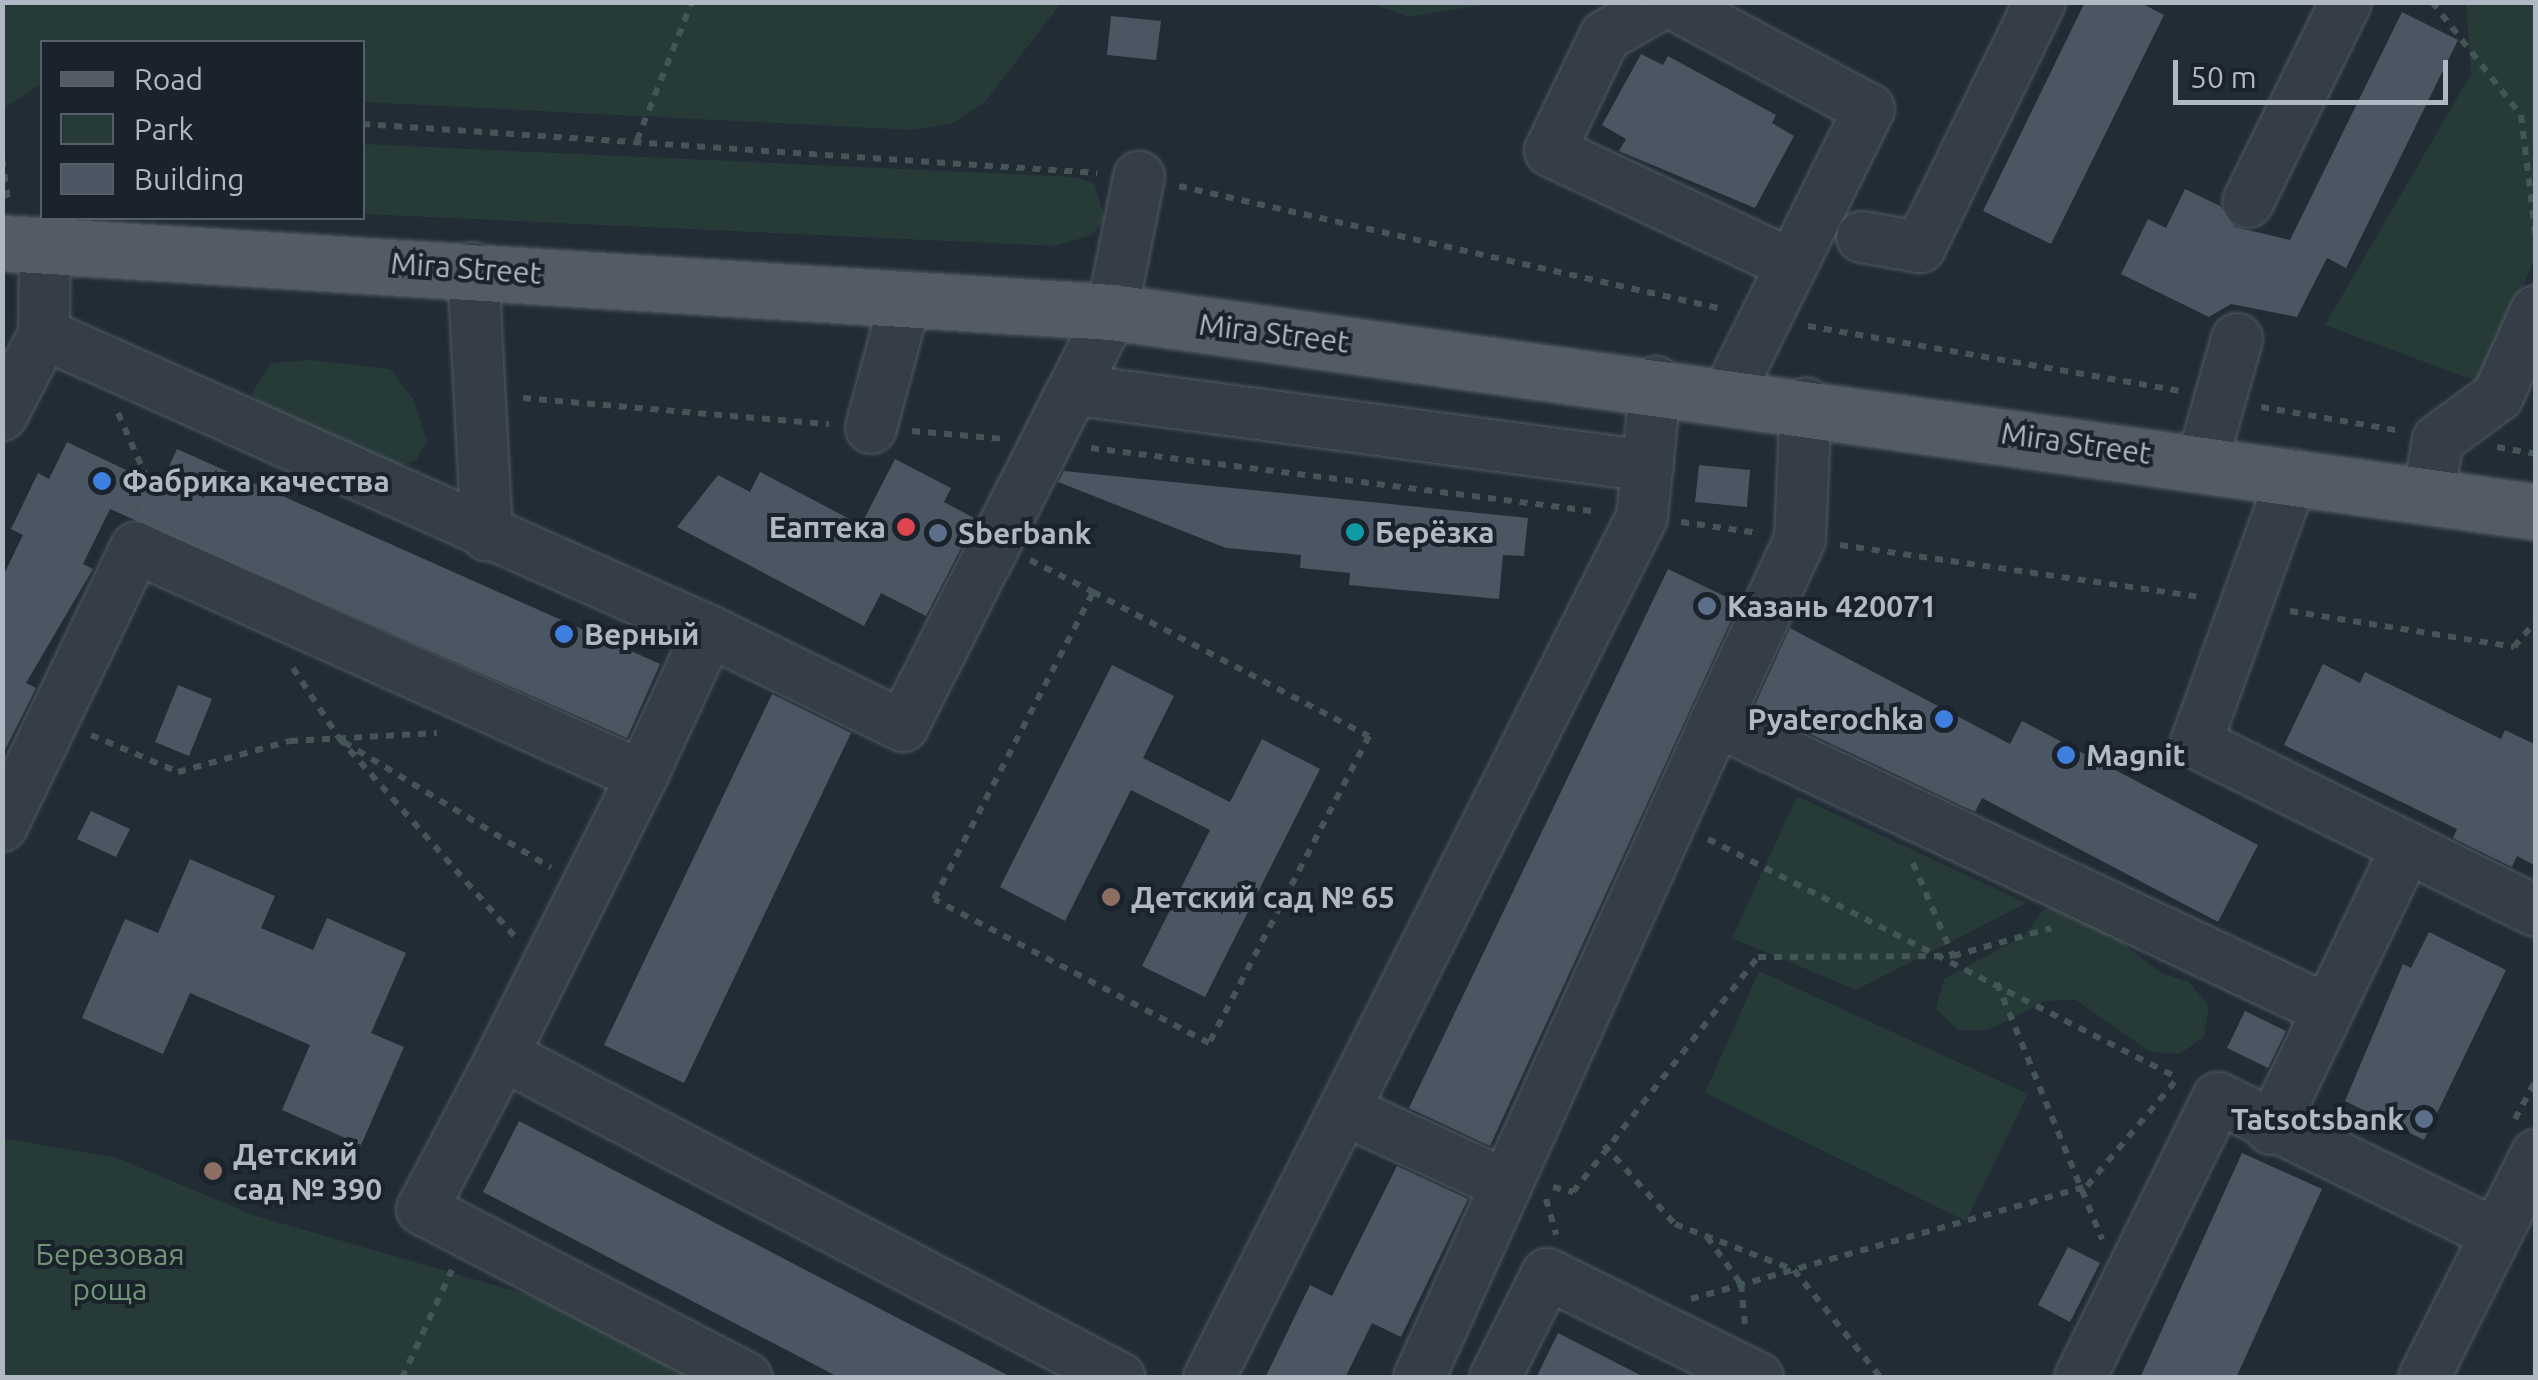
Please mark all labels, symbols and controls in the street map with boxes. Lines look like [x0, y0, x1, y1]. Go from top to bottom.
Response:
legend [40, 40, 365, 220]
scale bar [2178, 40, 2453, 102]
text: 50 m [2190, 60, 2257, 94]
text: Road [134, 62, 203, 96]
text: Park [134, 112, 194, 146]
text: Building [134, 162, 245, 196]
street label: Mira Street [390, 245, 542, 291]
street label: Mira Street [1197, 306, 1351, 360]
street label: Mira Street [1999, 415, 2153, 471]
place label: Фабрика качества [122, 463, 390, 499]
marker: Фабрика качества [91, 470, 113, 492]
place label: Еаптека [769, 509, 886, 545]
place label: Берёзка [1375, 514, 1495, 550]
place label: Sberbank [958, 515, 1091, 551]
marker: Еаптека [895, 516, 917, 538]
marker: Берёзка [1344, 521, 1366, 543]
marker: Sberbank [927, 522, 949, 544]
place label: Казань 420071 [1727, 588, 1937, 624]
marker: Казань 420071 [1696, 595, 1718, 617]
place label: Верный [584, 616, 699, 652]
marker: Верный [553, 623, 575, 645]
place label: Pyaterochka [1747, 701, 1924, 737]
marker: Pyaterochka [1933, 708, 1955, 730]
place label: Magnit [2086, 737, 2185, 773]
marker: Magnit [2055, 744, 2077, 766]
place label: Детский сад № 65 [1131, 879, 1395, 915]
marker: Детский сад № 65 [1100, 886, 1122, 908]
place label: Tatsotsbank [2231, 1101, 2404, 1137]
marker: Tatsotsbank [2413, 1108, 2435, 1130]
place label: Детский сад № 390 [233, 1136, 382, 1206]
marker: Детский сад № 390 [202, 1160, 224, 1182]
park label: Березовая роща [35, 1236, 185, 1306]

